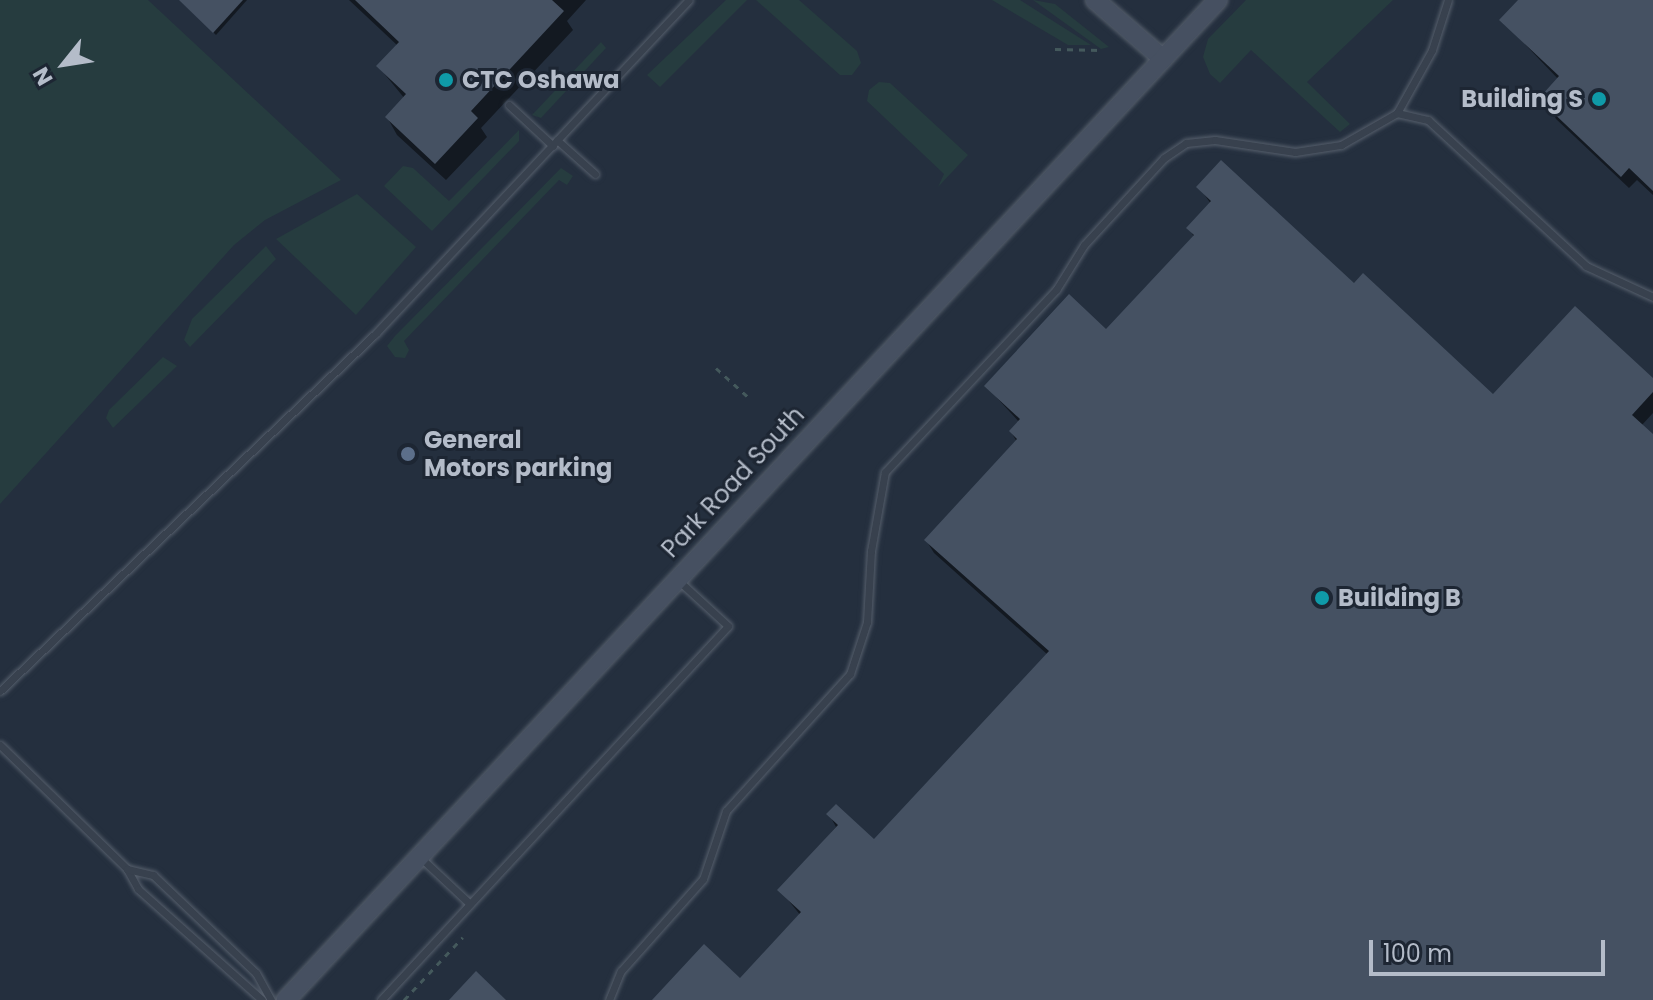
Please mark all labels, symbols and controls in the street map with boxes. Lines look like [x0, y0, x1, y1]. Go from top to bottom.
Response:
north arrow [24, 24, 104, 104]
text: N [25, 61, 60, 91]
place label: CTC Oshawa [462, 66, 620, 94]
marker: CTC Oshawa [437, 71, 455, 89]
place label: Building S [1461, 85, 1583, 113]
marker: Building S [1590, 90, 1608, 108]
street label: Park Road South [656, 401, 810, 563]
place label: General Motors parking [424, 426, 612, 482]
marker: General Motors parking [399, 445, 417, 463]
place label: Building B [1338, 584, 1461, 612]
marker: Building B [1313, 589, 1331, 607]
scale bar [1373, 924, 1609, 974]
text: 100 m [1383, 937, 1452, 970]

